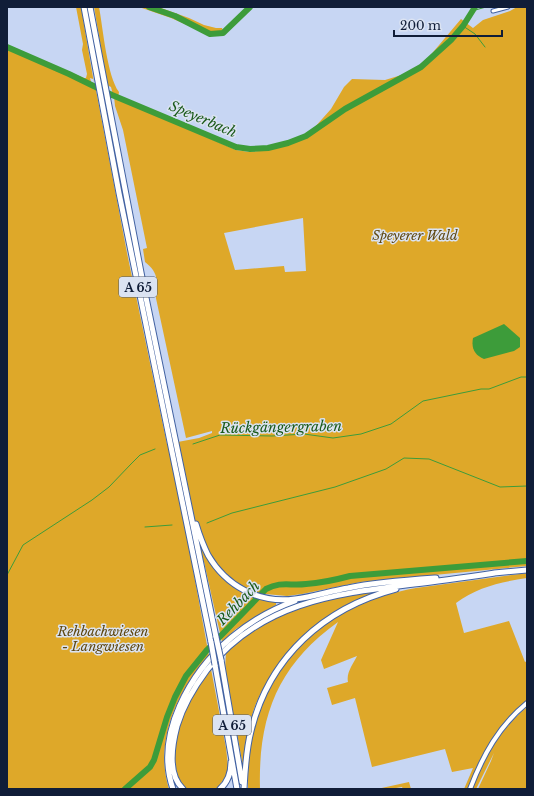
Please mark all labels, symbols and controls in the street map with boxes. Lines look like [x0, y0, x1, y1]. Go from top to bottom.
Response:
scale bar [394, 12, 502, 38]
text: 200 m [400, 18, 441, 33]
water label: Speyerbach [166, 97, 240, 141]
park label: Speyerer Wald [372, 227, 458, 244]
road number: A 65 [119, 277, 157, 297]
water label: Rückgängergraben [219, 417, 342, 437]
water label: Rehbach [212, 577, 263, 630]
park label: Rehbachwiesen - Langwiesen [56, 623, 149, 655]
road number: A 65 [213, 715, 251, 735]

